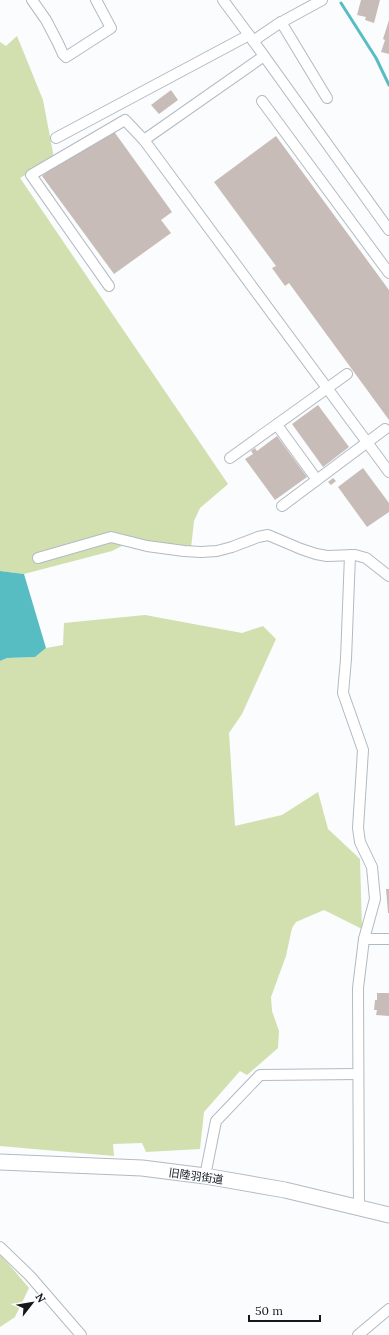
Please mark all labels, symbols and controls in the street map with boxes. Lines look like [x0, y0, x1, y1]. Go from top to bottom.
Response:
street label: 旧陸羽街道 [168, 1165, 224, 1187]
north arrow [12, 1283, 52, 1323]
text: N [32, 1291, 49, 1306]
scale bar [249, 1297, 320, 1323]
text: 50 m [255, 1303, 283, 1318]

